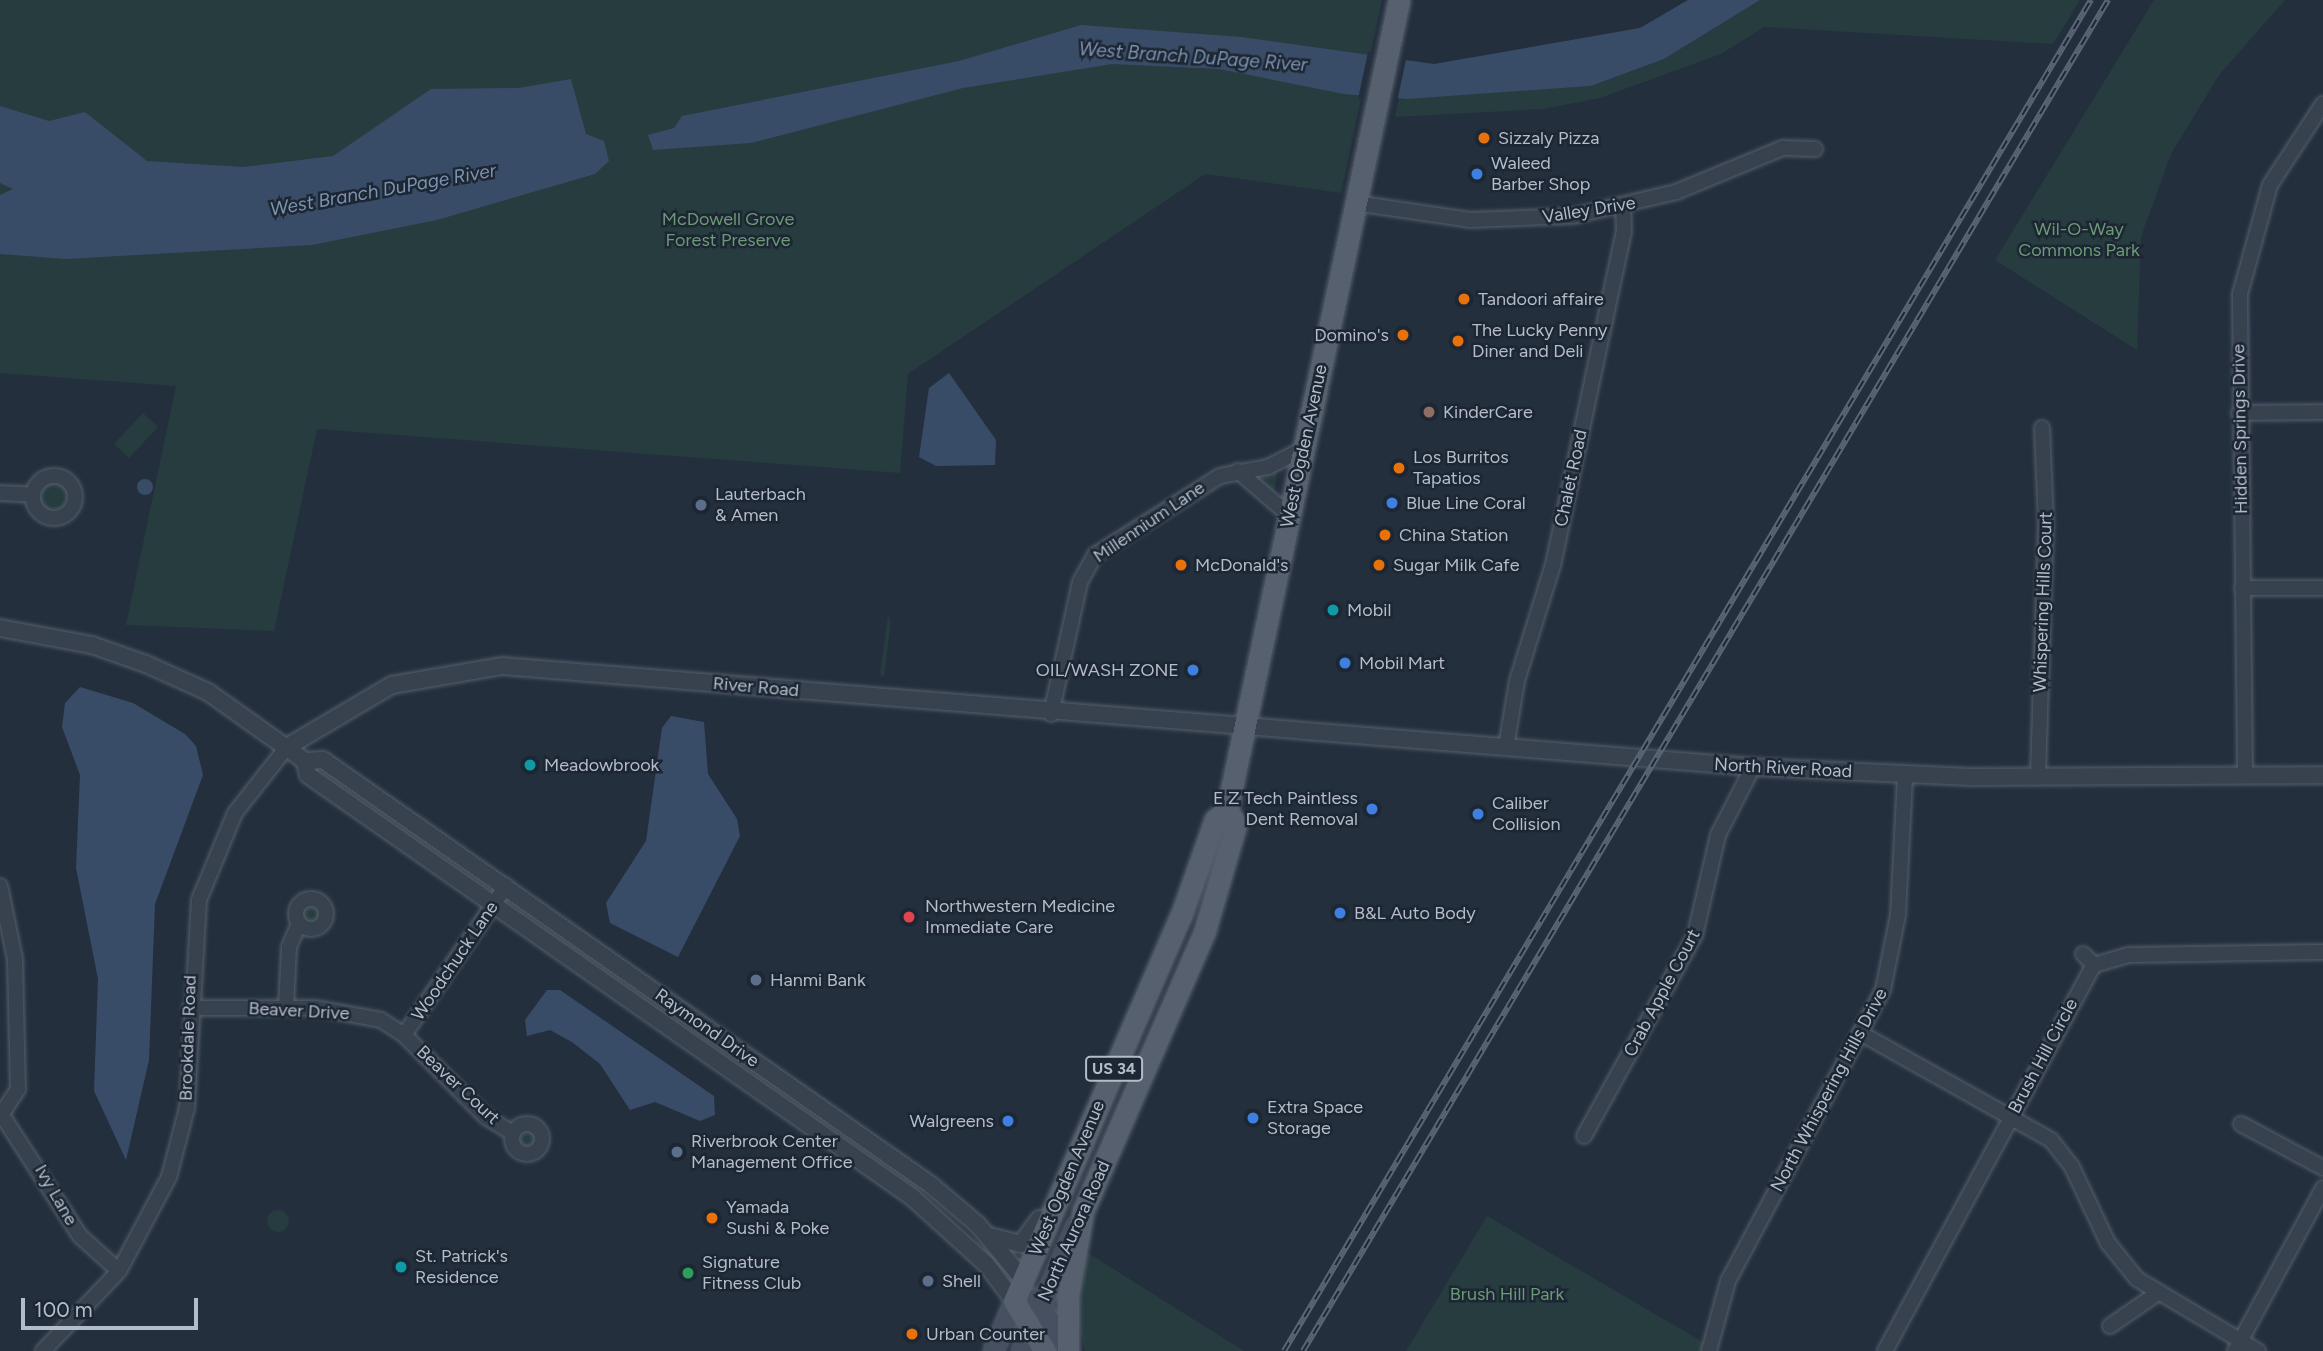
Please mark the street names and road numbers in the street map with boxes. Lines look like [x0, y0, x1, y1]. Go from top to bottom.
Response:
street label: Valley Drive [1541, 192, 1637, 228]
street label: Hidden Springs Drive [2228, 344, 2252, 514]
street label: West Ogden Avenue [1276, 362, 1332, 530]
street label: Chalet Road [1550, 427, 1592, 529]
street label: Millennium Lane [1089, 477, 1209, 567]
street label: Whispering Hills Court [2029, 511, 2057, 693]
street label: River Road [712, 672, 800, 702]
street label: North River Road [1713, 754, 1853, 782]
street label: Woodchuck Lane [407, 897, 503, 1025]
street label: Crab Apple Court [1619, 926, 1705, 1060]
street label: Brookdale Road [175, 975, 201, 1101]
street label: Raymond Drive [651, 984, 763, 1072]
street label: North Whispering Hills Drive [1766, 984, 1892, 1196]
street label: Brush Hill Circle [2004, 995, 2082, 1117]
street label: Beaver Drive [248, 998, 350, 1024]
street label: Beaver Court [412, 1041, 504, 1129]
road number: US 34 [1084, 1056, 1144, 1082]
street label: West Ogden Avenue [1025, 1097, 1109, 1259]
street label: North Aurora Road [1033, 1157, 1115, 1305]
street label: Ivy Lane [30, 1161, 82, 1229]

